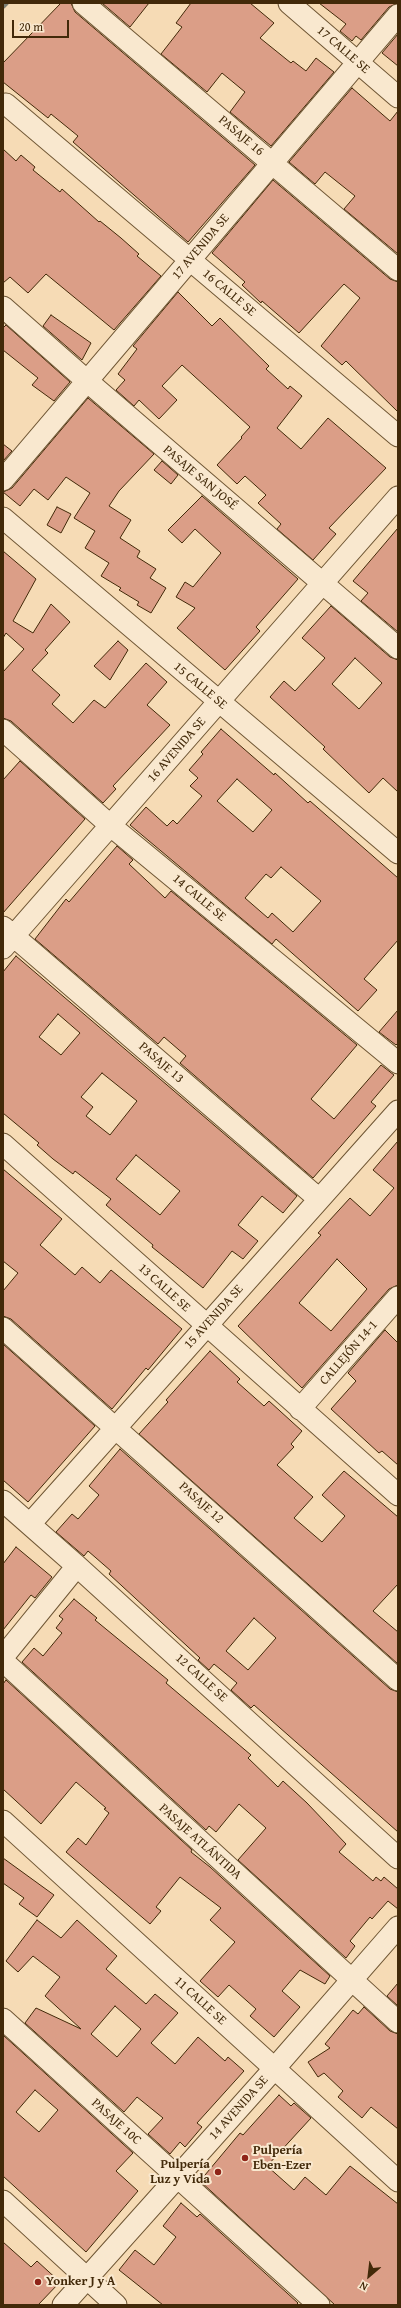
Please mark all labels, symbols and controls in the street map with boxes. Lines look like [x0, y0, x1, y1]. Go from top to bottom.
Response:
scale bar [14, 12, 71, 38]
text: 20 m [19, 18, 43, 35]
street label: 17 CALLE SE [313, 23, 373, 77]
street label: PASAJE 16 [215, 113, 267, 159]
street label: 17 AVENIDA SE [169, 211, 233, 283]
street label: 16 CALLE SE [199, 266, 259, 320]
street label: PASAJE SAN JOSÉ [160, 442, 240, 514]
street label: 15 CALLE SE [170, 659, 230, 713]
street label: 16 AVENIDA SE [145, 714, 209, 786]
street label: 14 CALLE SE [169, 871, 229, 925]
street label: PASAJE 13 [135, 1039, 187, 1087]
street label: 13 CALLE SE [135, 1260, 193, 1316]
street label: 15 AVENIDA SE [181, 1282, 247, 1352]
street label: CALLEJÓN 14-1 [317, 1318, 381, 1388]
street label: PASAJE 12 [176, 1479, 226, 1527]
street label: 12 CALLE SE [172, 1650, 230, 1706]
street label: PASAJE ATLÁNTIDA [155, 1801, 245, 1883]
street label: 11 CALLE SE [171, 1973, 229, 2029]
street label: 14 AVENIDA SE [206, 2073, 272, 2143]
street label: PASAJE 10C [88, 2096, 144, 2148]
place label: Pulpería Eben-Ezer [253, 2143, 311, 2174]
marker: Pulpería Eben-Ezer [240, 2153, 250, 2163]
place label: Pulpería Luz y Vida [150, 2157, 210, 2188]
marker: Pulpería Luz y Vida [213, 2167, 223, 2177]
north arrow [349, 2256, 389, 2296]
place label: Yonker J y A [46, 2274, 115, 2290]
marker: Yonker J y A [33, 2277, 43, 2287]
text: N [356, 2278, 370, 2295]

